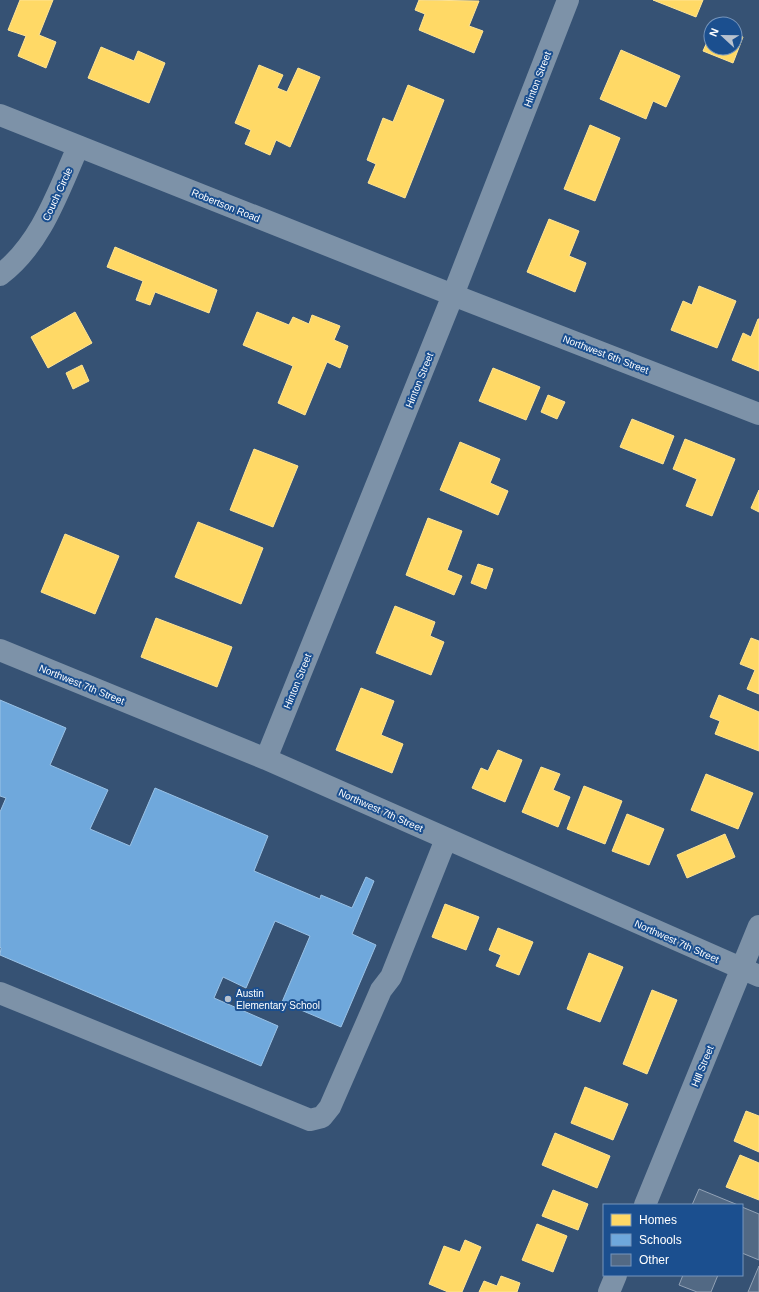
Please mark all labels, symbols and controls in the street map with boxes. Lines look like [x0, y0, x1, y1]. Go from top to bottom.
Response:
north arrow [703, 16, 743, 56]
text: N [707, 26, 721, 38]
street label: Hinton Street [522, 50, 553, 108]
street label: Couch Circle [40, 166, 75, 222]
street label: Robertson Road [190, 187, 262, 224]
street label: Northwest 6th Street [561, 333, 651, 376]
street label: Hinton Street [403, 351, 436, 409]
street label: Hinton Street [281, 652, 314, 710]
street label: Northwest 7th Street [37, 662, 126, 707]
street label: Northwest 7th Street [337, 787, 425, 834]
street label: Northwest 7th Street [633, 918, 721, 965]
place label: Austin Elementary School [236, 988, 320, 1011]
marker: Austin Elementary School [223, 994, 233, 1004]
street label: Hill Street [689, 1044, 716, 1088]
legend [603, 1204, 743, 1276]
text: Homes [639, 1213, 677, 1227]
text: Schools [639, 1233, 682, 1247]
text: Other [639, 1253, 669, 1267]

